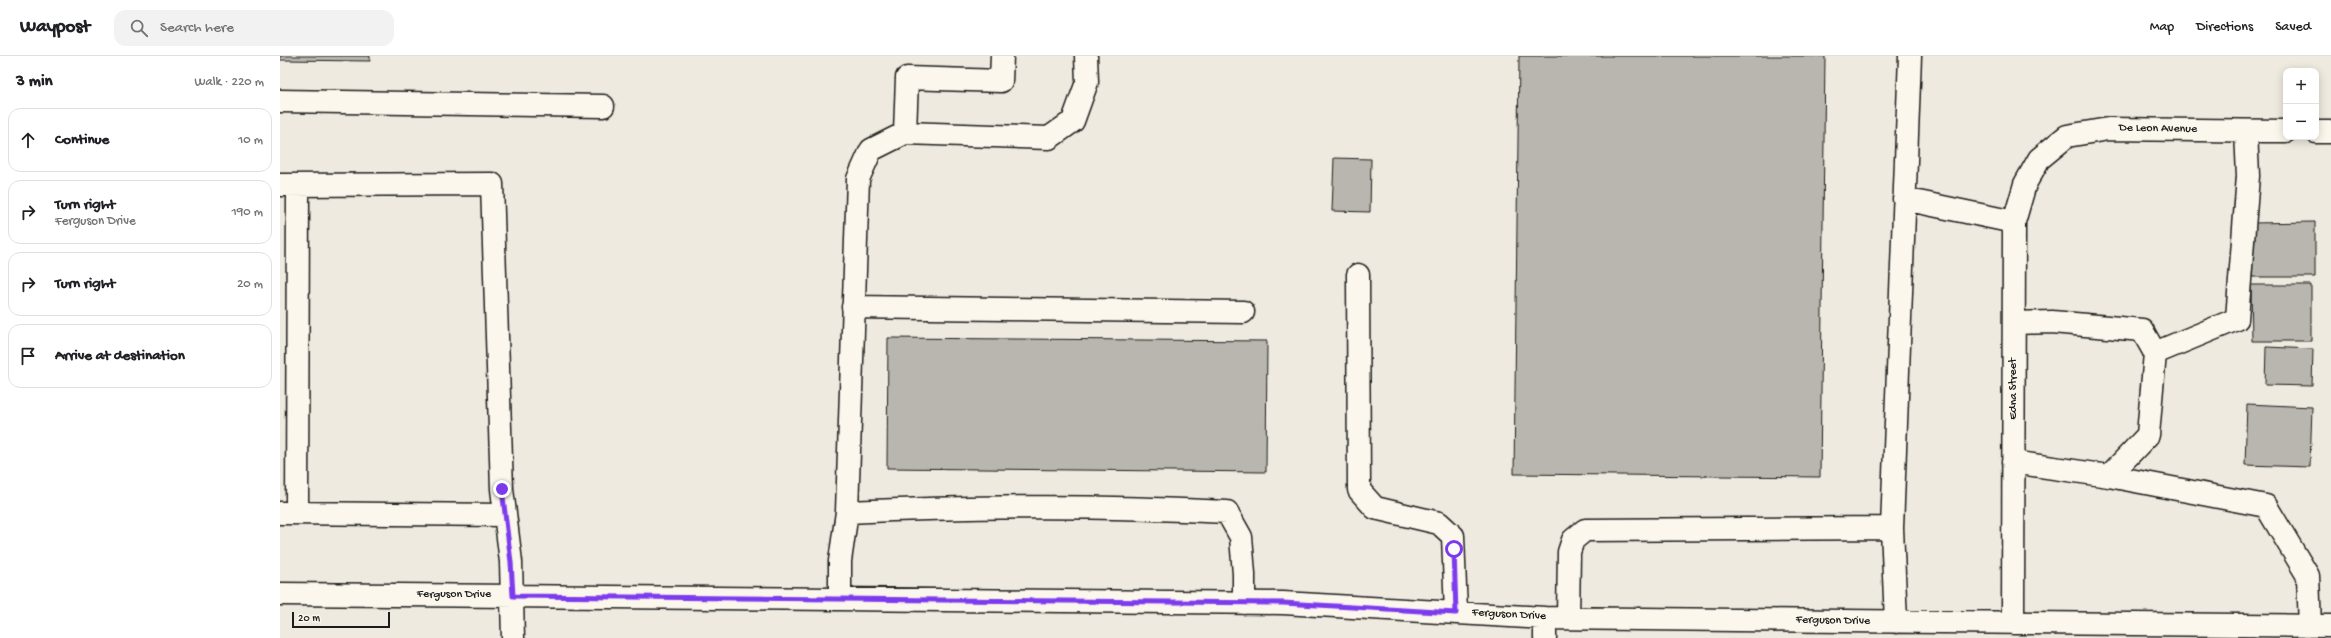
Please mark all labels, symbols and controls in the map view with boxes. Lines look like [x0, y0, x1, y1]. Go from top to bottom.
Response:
search box [114, 10, 394, 46]
text: Waypost [20, 16, 90, 39]
icon: search [128, 17, 150, 39]
text: Search here [160, 19, 234, 37]
text: Map [2150, 19, 2174, 36]
text: Directions [2196, 19, 2253, 36]
text: Saved [2275, 19, 2311, 36]
map controls [2283, 68, 2319, 140]
button: + [2283, 68, 2319, 104]
text: 3 min [16, 72, 53, 92]
text: Walk · 220 m [194, 75, 264, 90]
button: − [2283, 104, 2319, 140]
street label: De Leon Avenue [2118, 121, 2198, 137]
icon: ahead [17, 129, 39, 151]
text: Continue [55, 131, 109, 149]
text: 10 m [238, 133, 263, 148]
text: Turn right [55, 196, 115, 214]
icon: right [17, 201, 39, 223]
text: 190 m [232, 205, 263, 220]
text: Ferguson Drive [55, 214, 136, 229]
icon: right [17, 273, 39, 295]
text: Turn right [55, 275, 115, 293]
text: 20 m [237, 277, 263, 292]
icon: arrive [17, 345, 39, 367]
text: Arrive at destination [55, 347, 185, 365]
street label: Edna Street [2007, 357, 2021, 420]
route end [493, 480, 511, 498]
route start [1445, 540, 1463, 558]
street label: Ferguson Drive [416, 588, 492, 602]
street label: Ferguson Drive [1470, 606, 1547, 624]
scale bar [292, 610, 390, 629]
text: 20 m [298, 613, 320, 625]
street label: Ferguson Drive [1795, 613, 1871, 629]

